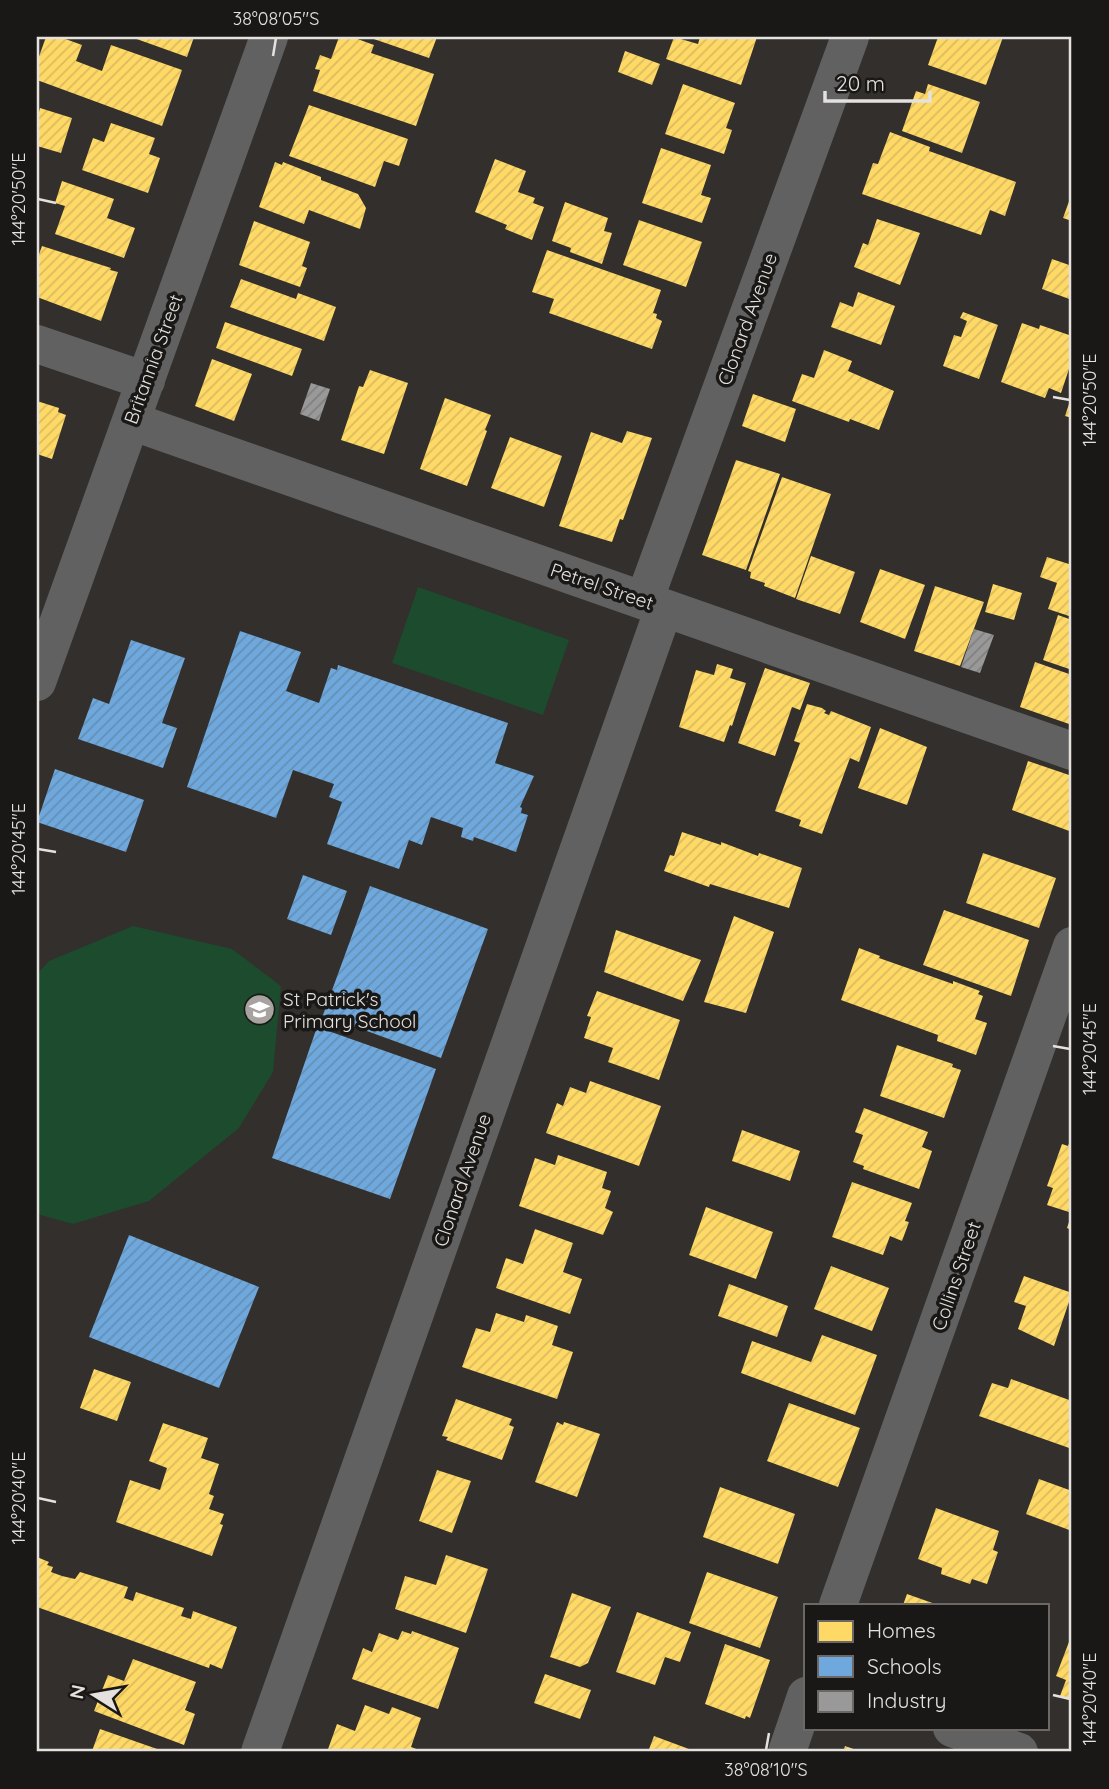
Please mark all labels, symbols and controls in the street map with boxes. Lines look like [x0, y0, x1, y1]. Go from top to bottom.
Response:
text: 38°08'05"S [233, 7, 319, 30]
scale bar [825, 60, 930, 104]
text: 20 m [836, 70, 885, 96]
text: 144°20'50"E [7, 152, 30, 246]
street label: Clonard Avenue [712, 250, 782, 388]
street label: Britannia Street [118, 291, 188, 427]
text: 144°20'50"E [1078, 353, 1101, 447]
street label: Petrel Street [547, 557, 657, 615]
text: 144°20'45"E [7, 803, 30, 895]
place label: St Patrick's Primary School [283, 987, 416, 1033]
school or university icon: St Patrick's Primary School [243, 993, 277, 1027]
text: 144°20'45"E [1078, 1003, 1101, 1095]
street label: Clonard Avenue [428, 1110, 496, 1250]
street label: Collins Street [926, 1218, 986, 1334]
text: 144°20'40"E [7, 1452, 30, 1544]
legend [804, 1604, 1050, 1730]
text: Homes [867, 1617, 936, 1643]
text: Schools [867, 1653, 942, 1679]
text: 144°20'40"E [1078, 1653, 1101, 1745]
north arrow [60, 1660, 130, 1730]
text: N [64, 1683, 90, 1701]
text: Industry [867, 1687, 946, 1713]
text: 38°08'10"S [724, 1758, 808, 1781]

